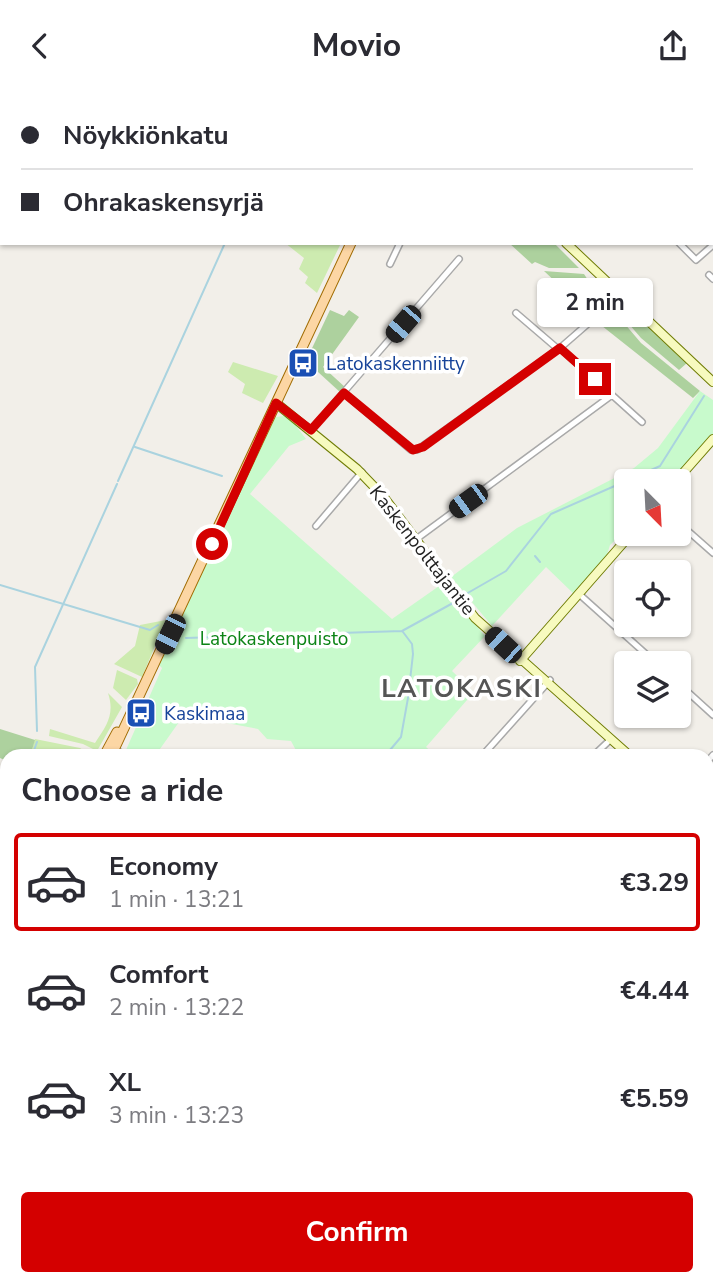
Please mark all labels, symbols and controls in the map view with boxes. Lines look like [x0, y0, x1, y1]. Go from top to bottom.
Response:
text: Movio [312, 24, 401, 67]
icon: back [21, 27, 59, 65]
icon: share [654, 27, 692, 65]
text: Nöykkiönkatu [63, 118, 229, 153]
text: Ohrakaskensyrjä [63, 185, 264, 220]
callout: 2 min [537, 278, 653, 327]
text: 2 min [565, 287, 625, 318]
car [382, 301, 425, 347]
bus stop icon: Latokaskenniitty [286, 346, 320, 380]
place label: Latokaskenniitty [326, 351, 465, 377]
route end [579, 363, 611, 395]
north arrow [614, 469, 691, 546]
map controls [614, 469, 691, 728]
street label: Kaskenpolttajantie [363, 480, 481, 621]
car [445, 480, 492, 522]
route start [196, 528, 228, 560]
button: locate [614, 560, 691, 637]
car [152, 611, 189, 657]
car [481, 623, 526, 667]
park label: Latokaskenpuisto [200, 626, 348, 652]
button: layers [614, 651, 691, 728]
district label: LATOKASKI [381, 671, 543, 706]
bus stop icon: Kaskimaa [124, 696, 158, 730]
place label: Kaskimaa [164, 701, 245, 727]
text: Choose a ride [21, 769, 223, 812]
text: Economy [109, 849, 218, 884]
icon: car [25, 851, 88, 914]
text: €3.29 [620, 865, 689, 900]
text: 1 min · 13:21 [109, 884, 244, 915]
text: Comfort [109, 957, 209, 992]
icon: car [25, 959, 88, 1022]
text: €4.44 [620, 973, 689, 1008]
text: 2 min · 13:22 [109, 992, 244, 1023]
text: XL [109, 1065, 141, 1100]
icon: car [25, 1067, 88, 1130]
text: €5.59 [620, 1081, 689, 1116]
text: 3 min · 13:23 [109, 1100, 244, 1131]
button: Confirm [21, 1192, 693, 1272]

